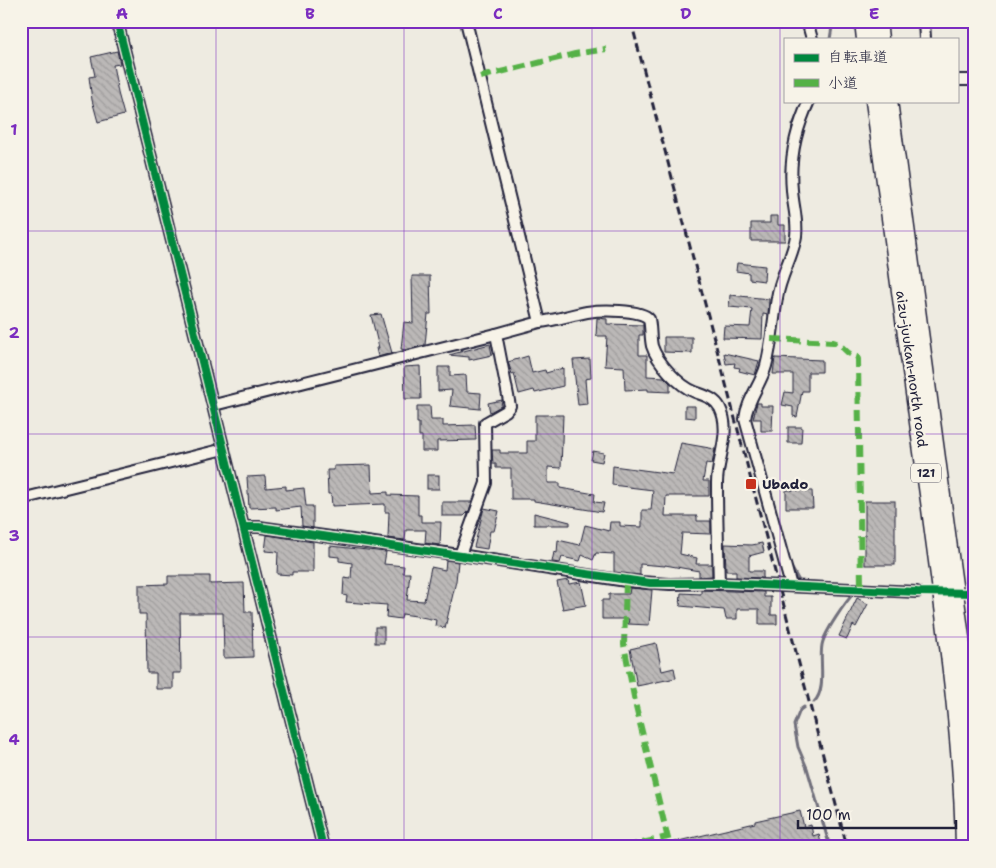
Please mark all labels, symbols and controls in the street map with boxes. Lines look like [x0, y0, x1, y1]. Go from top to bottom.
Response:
text: A [116, 3, 128, 24]
text: B [305, 3, 315, 24]
text: C [493, 3, 503, 24]
text: D [680, 3, 692, 24]
text: E [869, 3, 879, 24]
legend [784, 38, 958, 102]
text: 自転車道 [828, 47, 888, 67]
text: 小道 [828, 73, 858, 93]
text: 1 [10, 119, 18, 140]
street label: aizu-juukan-north road [892, 289, 932, 449]
text: 2 [8, 322, 20, 343]
road number: 121 [911, 463, 941, 482]
place label: Ubado [762, 475, 808, 493]
marker: Ubado [744, 477, 758, 491]
text: 3 [8, 525, 20, 546]
text: 4 [8, 729, 20, 750]
scale bar [798, 798, 956, 830]
text: 100 m [806, 805, 851, 825]

